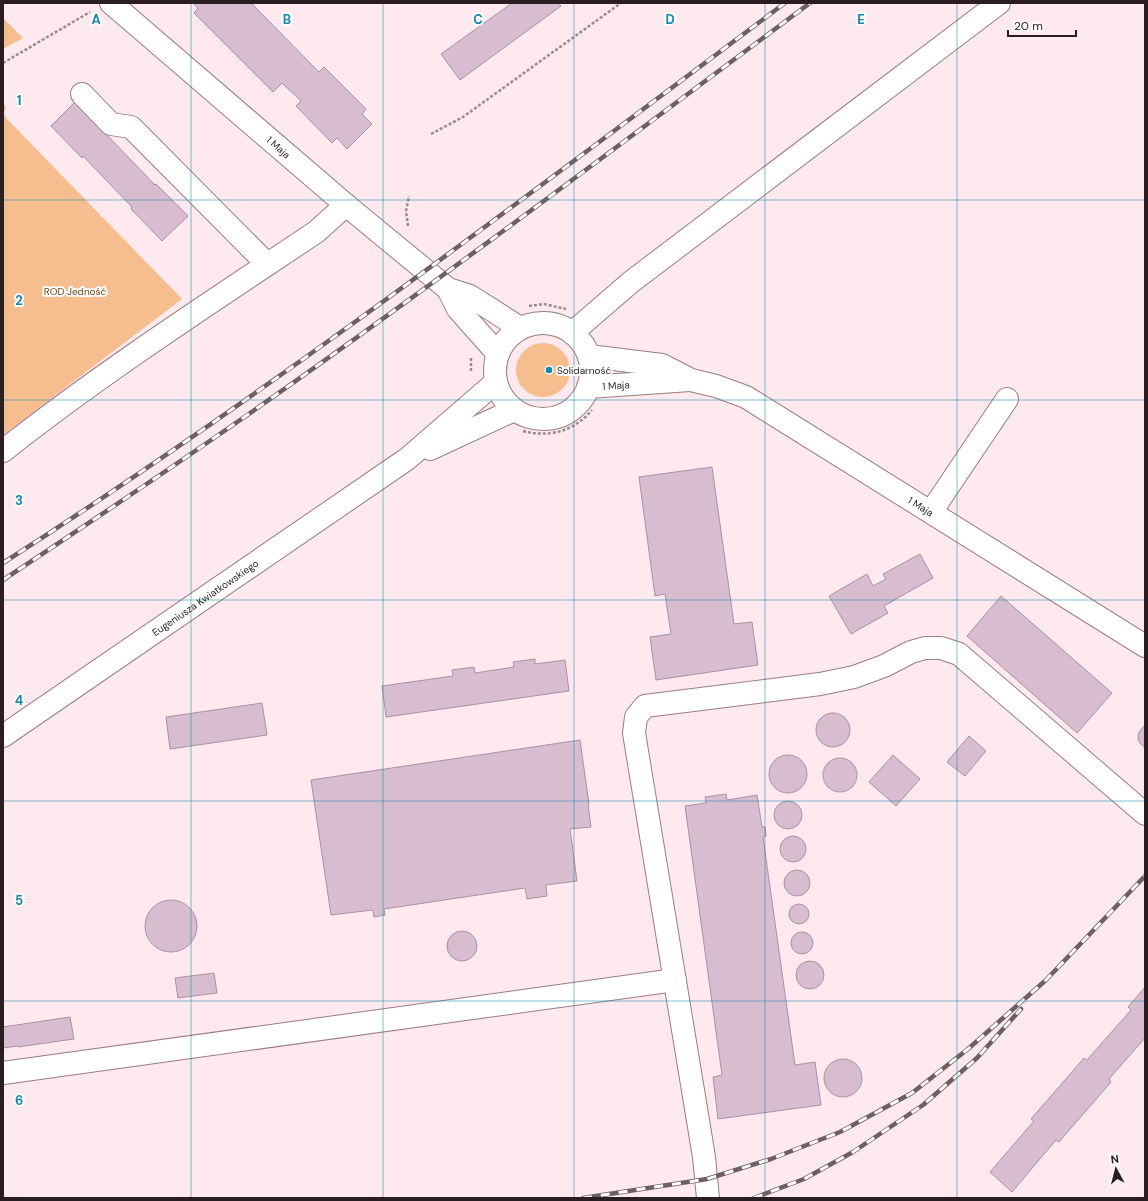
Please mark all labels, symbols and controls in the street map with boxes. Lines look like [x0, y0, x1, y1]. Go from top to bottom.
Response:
text: A [91, 11, 101, 28]
text: B [283, 11, 291, 28]
text: C [473, 11, 483, 28]
text: D [665, 11, 675, 28]
text: E [857, 11, 865, 28]
scale bar [1008, 12, 1076, 38]
text: 20 m [1014, 18, 1043, 34]
text: 1 [17, 92, 21, 109]
street label: 1 Maja [264, 134, 293, 161]
park label: ROD Jedność [44, 285, 107, 298]
text: 2 [15, 292, 23, 309]
place label: Solidarność [557, 364, 611, 377]
marker: Solidarność [544, 365, 554, 375]
street label: 1 Maja [602, 378, 630, 393]
text: 3 [15, 492, 23, 509]
street label: 1 Maja [905, 494, 936, 519]
street label: Eugeniusza Kwiatkowskiego [150, 557, 261, 639]
text: 4 [15, 692, 23, 709]
text: 5 [15, 892, 23, 909]
text: 6 [15, 1092, 23, 1109]
north arrow [1096, 1149, 1136, 1189]
text: N [1110, 1152, 1120, 1167]

